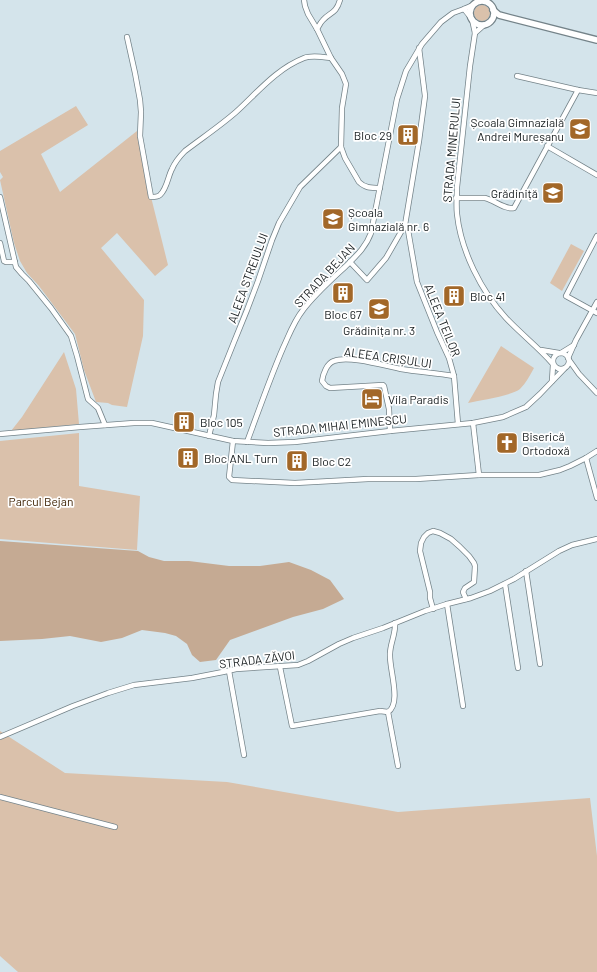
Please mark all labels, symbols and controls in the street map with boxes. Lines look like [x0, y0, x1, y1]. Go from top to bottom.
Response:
street label: STRADA MINERULUI [439, 97, 463, 203]
place label: Școala Gimnazială Andrei Mureșanu [470, 115, 564, 143]
school or university icon: Școala Gimnazială Andrei Mureșanu [567, 116, 593, 142]
building icon: Bloc 29 [395, 122, 421, 148]
place label: Bloc 29 [354, 128, 392, 142]
school or university icon: Grădiniță [540, 180, 566, 206]
place label: Grădiniță [491, 186, 538, 200]
place label: Școala Gimnazială nr. 6 [348, 205, 429, 233]
school or university icon: Școala Gimnazială nr. 6 [320, 206, 346, 232]
street label: ALEEA STREIULUI [224, 231, 270, 325]
street label: STRADA BEJAN [291, 240, 357, 310]
building icon: Bloc 67 [330, 280, 356, 306]
street label: ALEEA TEILOR [422, 282, 464, 358]
building icon: Bloc 41 [441, 283, 467, 309]
place label: Bloc 41 [470, 289, 505, 303]
school or university icon: Grădinița nr. 3 [366, 296, 392, 322]
place label: Bloc 67 [324, 307, 362, 321]
place label: Grădinița nr. 3 [343, 323, 415, 337]
street label: ALEEA CRIȘULUI [343, 344, 433, 370]
hotel icon: Vila Paradis [359, 386, 385, 412]
place label: Vila Paradis [388, 392, 449, 406]
building icon: Bloc 105 [171, 409, 197, 435]
street label: STRADA MIHAI EMINESCU [273, 411, 407, 439]
place label: Bloc 105 [200, 415, 243, 429]
place label: Biserică Ortodoxă [522, 429, 570, 457]
church icon: Biserică Ortodoxă [494, 430, 520, 456]
building icon: Bloc ANL Turn [175, 445, 201, 471]
building icon: Bloc C2 [284, 448, 310, 474]
place label: Bloc ANL Turn [204, 451, 278, 465]
place label: Bloc C2 [312, 454, 351, 468]
park label: Parcul Bejan [9, 494, 73, 508]
street label: STRADA ZĂVOI [218, 647, 296, 671]

